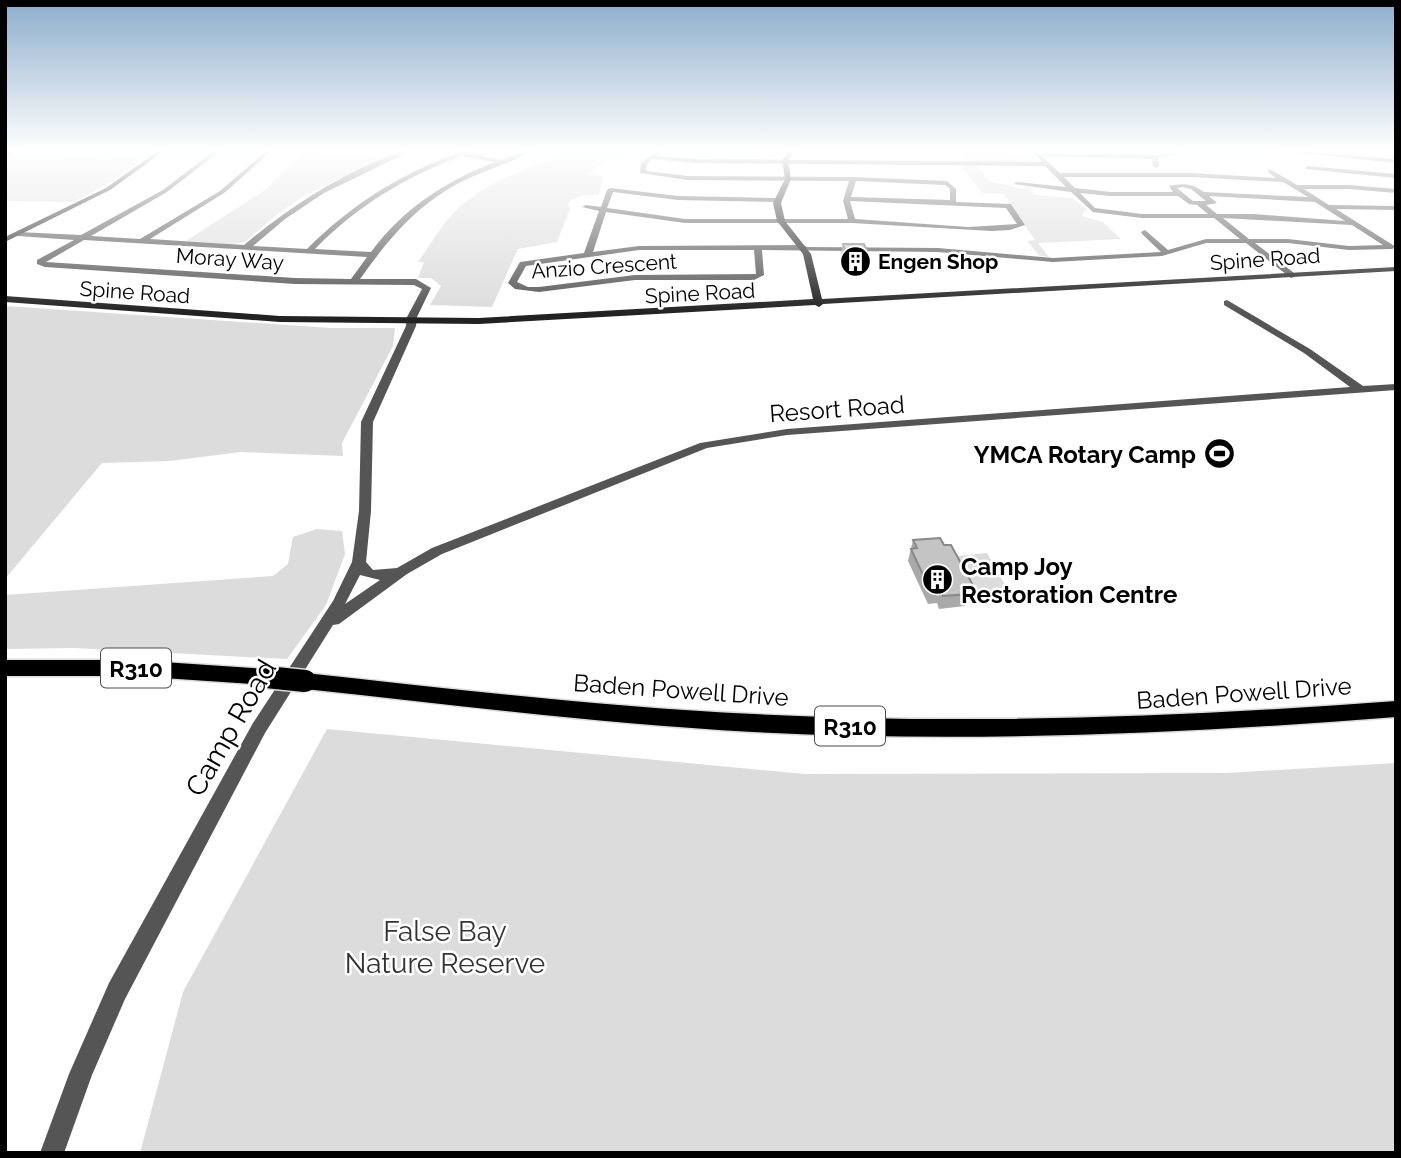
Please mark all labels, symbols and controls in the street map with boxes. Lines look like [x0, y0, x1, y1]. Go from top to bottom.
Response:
street label: Moray Way [175, 243, 285, 275]
street label: Spine Road [1209, 243, 1321, 275]
building icon: Engen Shop [838, 244, 872, 278]
street label: Anzio Crescent [530, 248, 678, 284]
place label: Engen Shop [878, 249, 998, 274]
street label: Spine Road [79, 276, 191, 308]
street label: Spine Road [644, 278, 756, 308]
street label: Resort Road [768, 390, 906, 428]
sports icon: YMCA Rotary Camp [1202, 437, 1236, 471]
place label: YMCA Rotary Camp [974, 440, 1196, 469]
place label: Camp Joy Restoration Centre [961, 552, 1177, 609]
building icon: Camp Joy Restoration Centre [921, 563, 955, 597]
road number: R310 [101, 648, 171, 688]
street label: Camp Road [179, 654, 283, 802]
street label: Baden Powell Drive [572, 668, 790, 712]
street label: Baden Powell Drive [1135, 671, 1353, 715]
road number: R310 [815, 706, 885, 746]
park label: False Bay Nature Reserve [345, 915, 545, 980]

